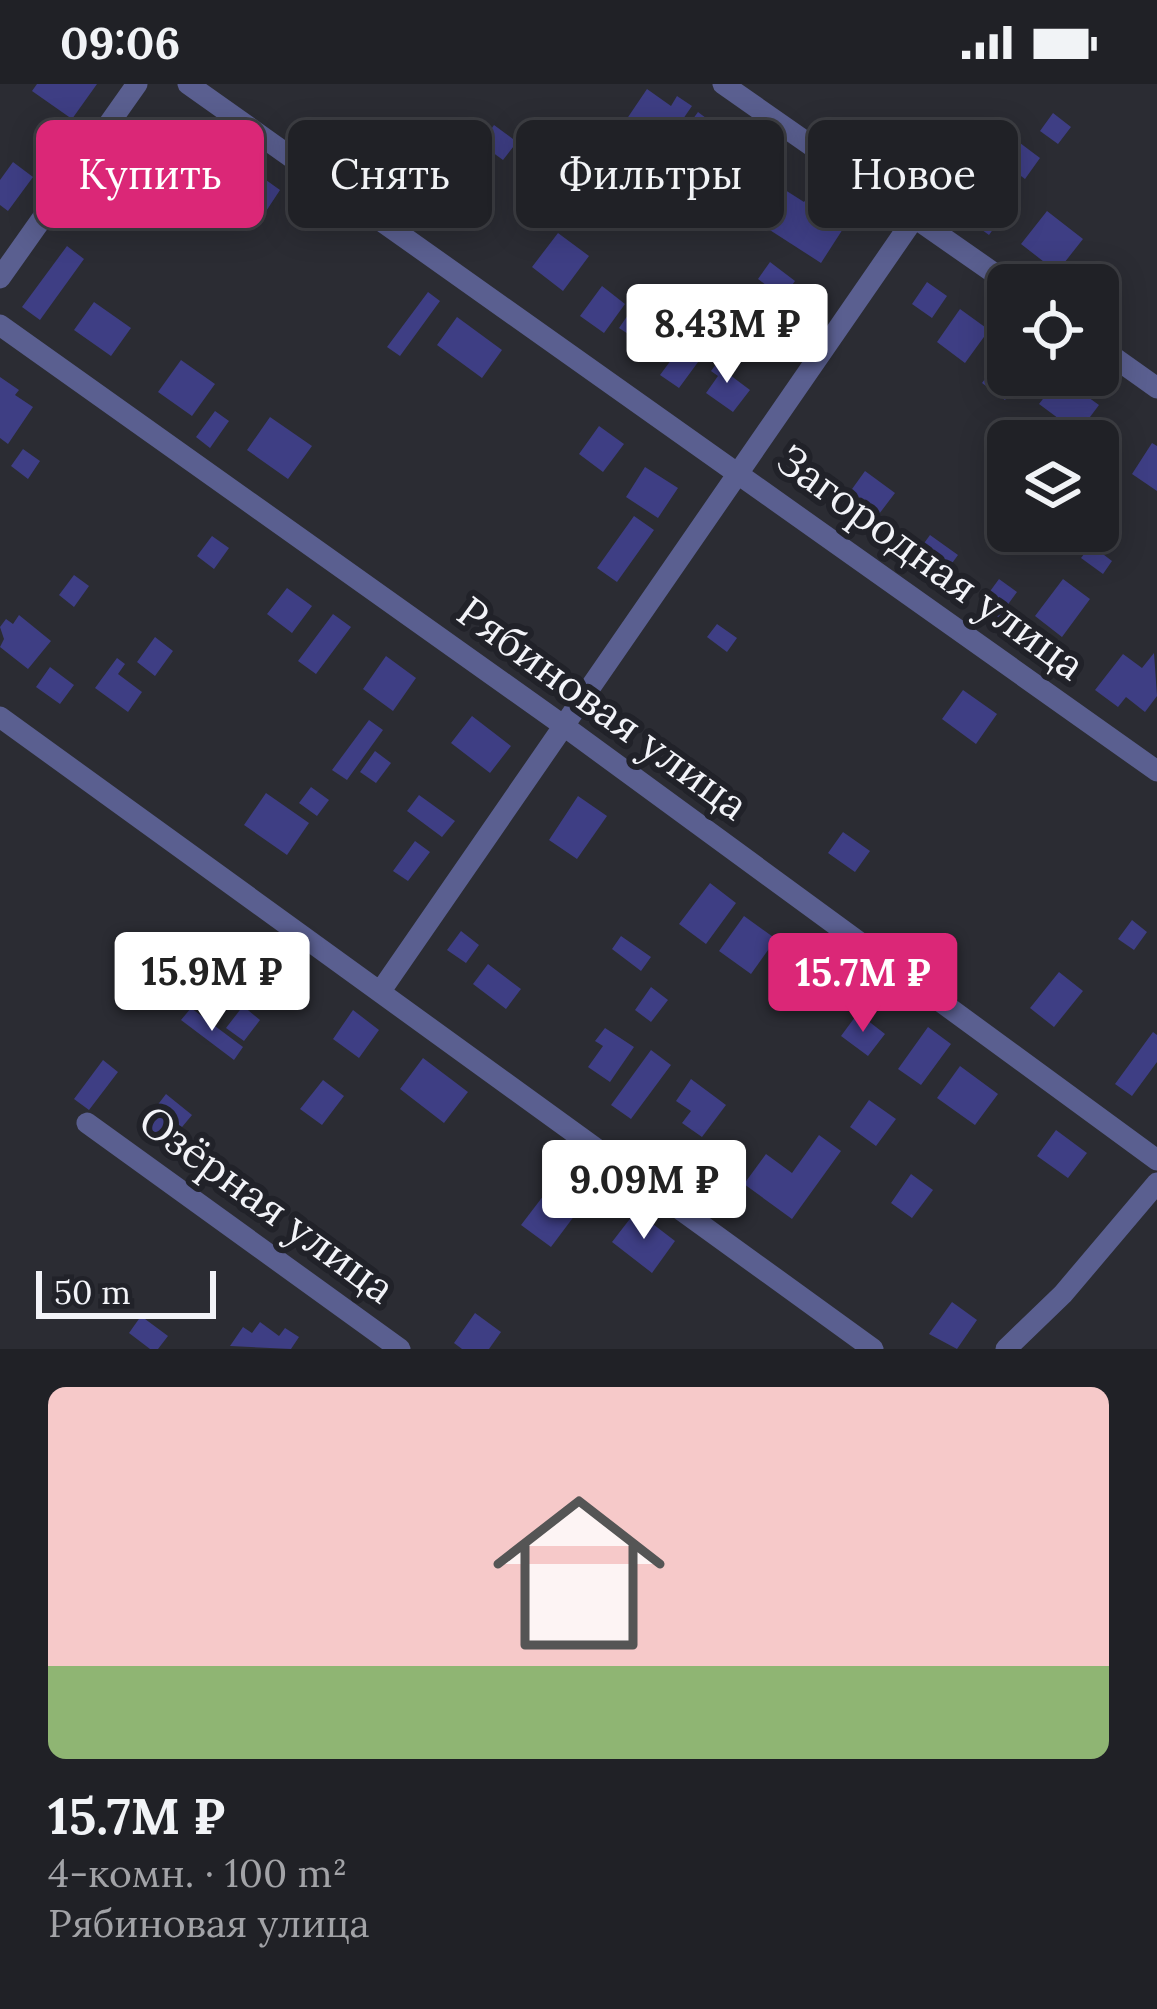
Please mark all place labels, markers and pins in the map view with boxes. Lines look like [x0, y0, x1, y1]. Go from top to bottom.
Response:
pin: 8.43M ₽ [616, 284, 838, 386]
pin: 15.9M ₽ [101, 932, 323, 1034]
pin: 15.7M ₽ [752, 933, 974, 1035]
pin: 9.09M ₽ [533, 1140, 755, 1242]

